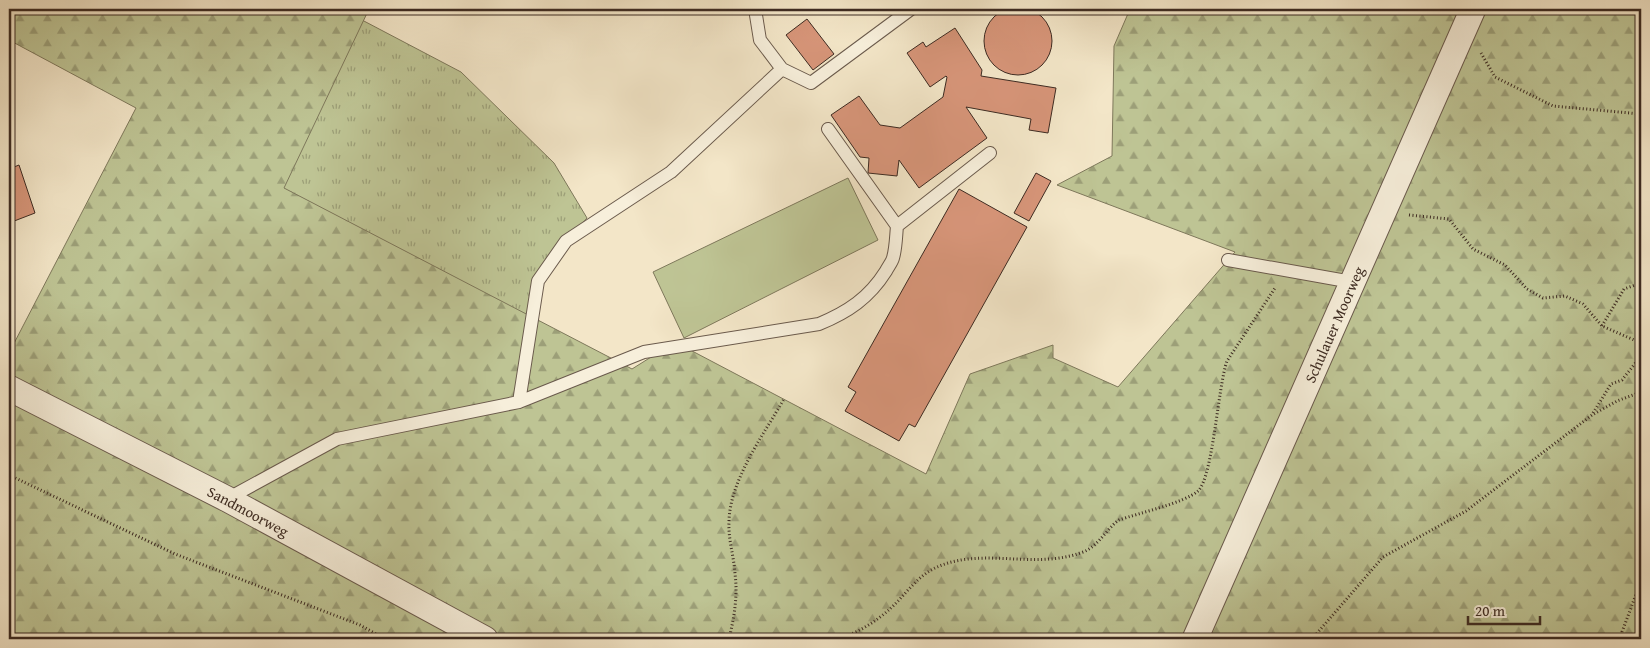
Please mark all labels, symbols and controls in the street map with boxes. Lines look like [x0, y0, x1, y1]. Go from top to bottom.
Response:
street label: Schulauer Moorweg [1299, 262, 1369, 386]
street label: Sandmoorweg [204, 480, 293, 541]
scale bar [1468, 593, 1540, 625]
text: 20 m [1475, 600, 1506, 621]

